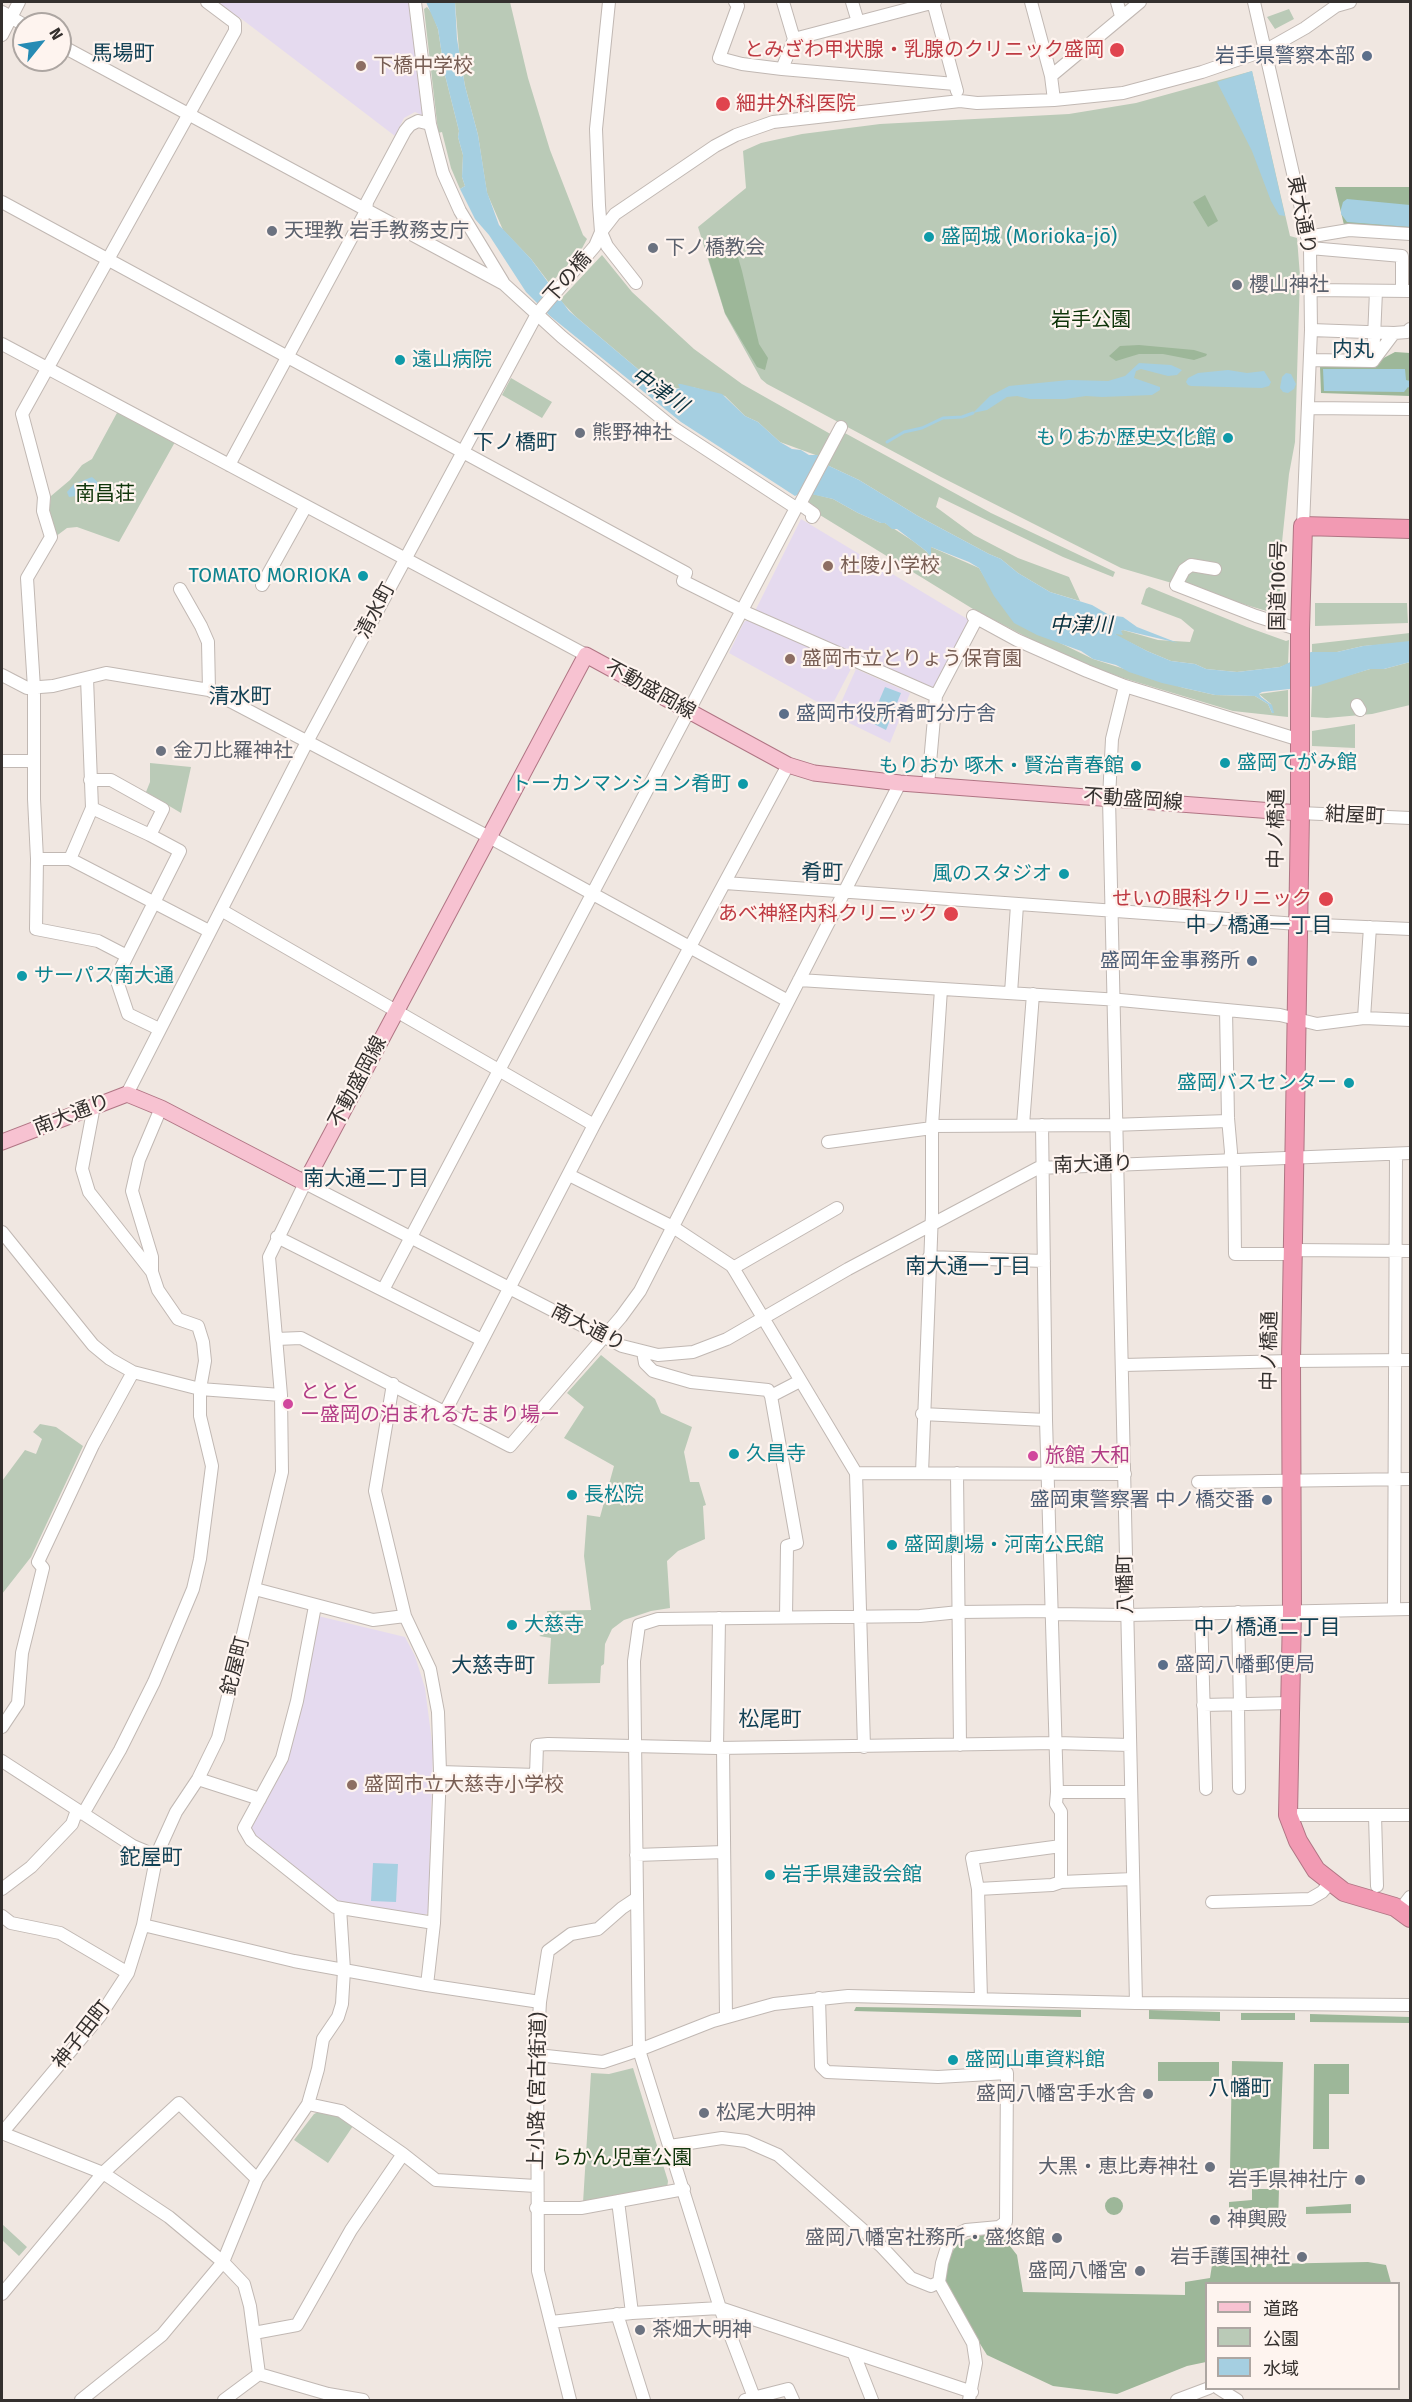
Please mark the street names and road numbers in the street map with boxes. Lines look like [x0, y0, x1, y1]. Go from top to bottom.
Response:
street label: 東大通り [1282, 173, 1320, 257]
street label: 下の橋 [539, 247, 597, 309]
street label: 国道106号 [1266, 541, 1292, 631]
street label: 清水町 [351, 579, 401, 643]
street label: 不動盛岡線 [600, 655, 700, 725]
street label: 不動盛岡線 [1082, 785, 1184, 815]
street label: 中ノ橋通 [1264, 789, 1290, 869]
street label: 紺屋町 [1324, 802, 1386, 830]
street label: 不動盛岡線 [324, 1032, 392, 1132]
street label: 南大通り [30, 1089, 114, 1141]
street label: 南大通り [1053, 1152, 1133, 1178]
street label: 南大通り [547, 1299, 629, 1357]
street label: 中ノ橋通 [1257, 1311, 1283, 1391]
street label: 八幡町 [1113, 1554, 1139, 1614]
street label: 鉈屋町 [217, 1634, 255, 1698]
street label: 神子田町 [48, 1996, 116, 2074]
street label: 上小路 (宮古街道) [525, 2012, 551, 2170]

